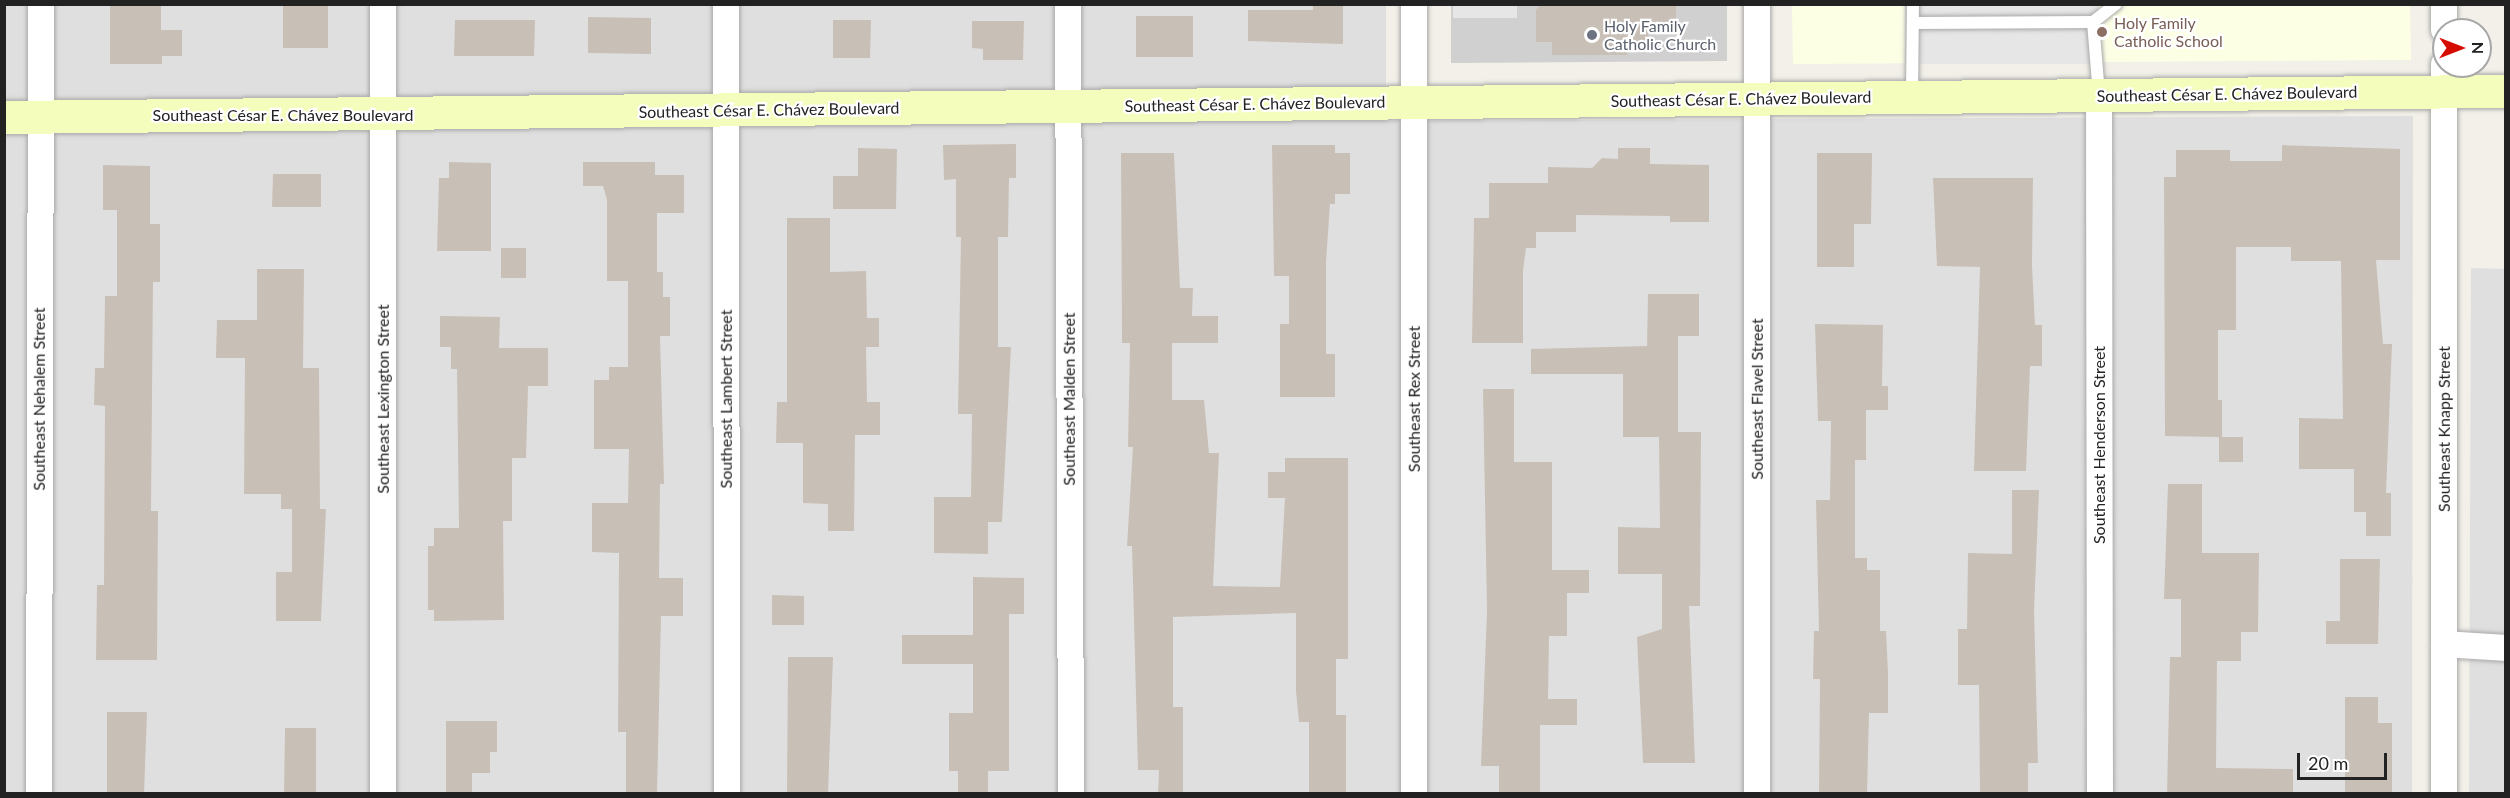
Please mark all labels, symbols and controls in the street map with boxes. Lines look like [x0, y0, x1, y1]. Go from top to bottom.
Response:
place label: Holy Family Catholic School [2114, 13, 2223, 51]
place label: Holy Family Catholic Church [1604, 16, 1716, 54]
north arrow [2432, 18, 2492, 78]
marker: Holy Family Catholic School [2095, 25, 2109, 39]
marker: Holy Family Catholic Church [1585, 28, 1599, 42]
text: N [2469, 42, 2488, 54]
street label: Southeast César E. Chávez Boulevard [2096, 82, 2358, 106]
street label: Southeast César E. Chávez Boulevard [1610, 87, 1872, 111]
street label: Southeast César E. Chávez Boulevard [1124, 92, 1386, 116]
street label: Southeast César E. Chávez Boulevard [638, 98, 900, 122]
street label: Southeast César E. Chávez Boulevard [152, 105, 414, 125]
street label: Southeast Lexington Street [373, 304, 393, 494]
street label: Southeast Nehalem Street [29, 307, 49, 491]
street label: Southeast Lambert Street [716, 310, 736, 488]
street label: Southeast Malden Street [1059, 312, 1079, 486]
street label: Southeast Flavel Street [1747, 318, 1767, 480]
street label: Southeast Rex Street [1404, 326, 1424, 472]
street label: Southeast Henderson Street [2089, 346, 2109, 544]
street label: Southeast Knapp Street [2434, 346, 2454, 512]
scale bar [2300, 741, 2390, 779]
text: 20 m [2308, 752, 2348, 774]

